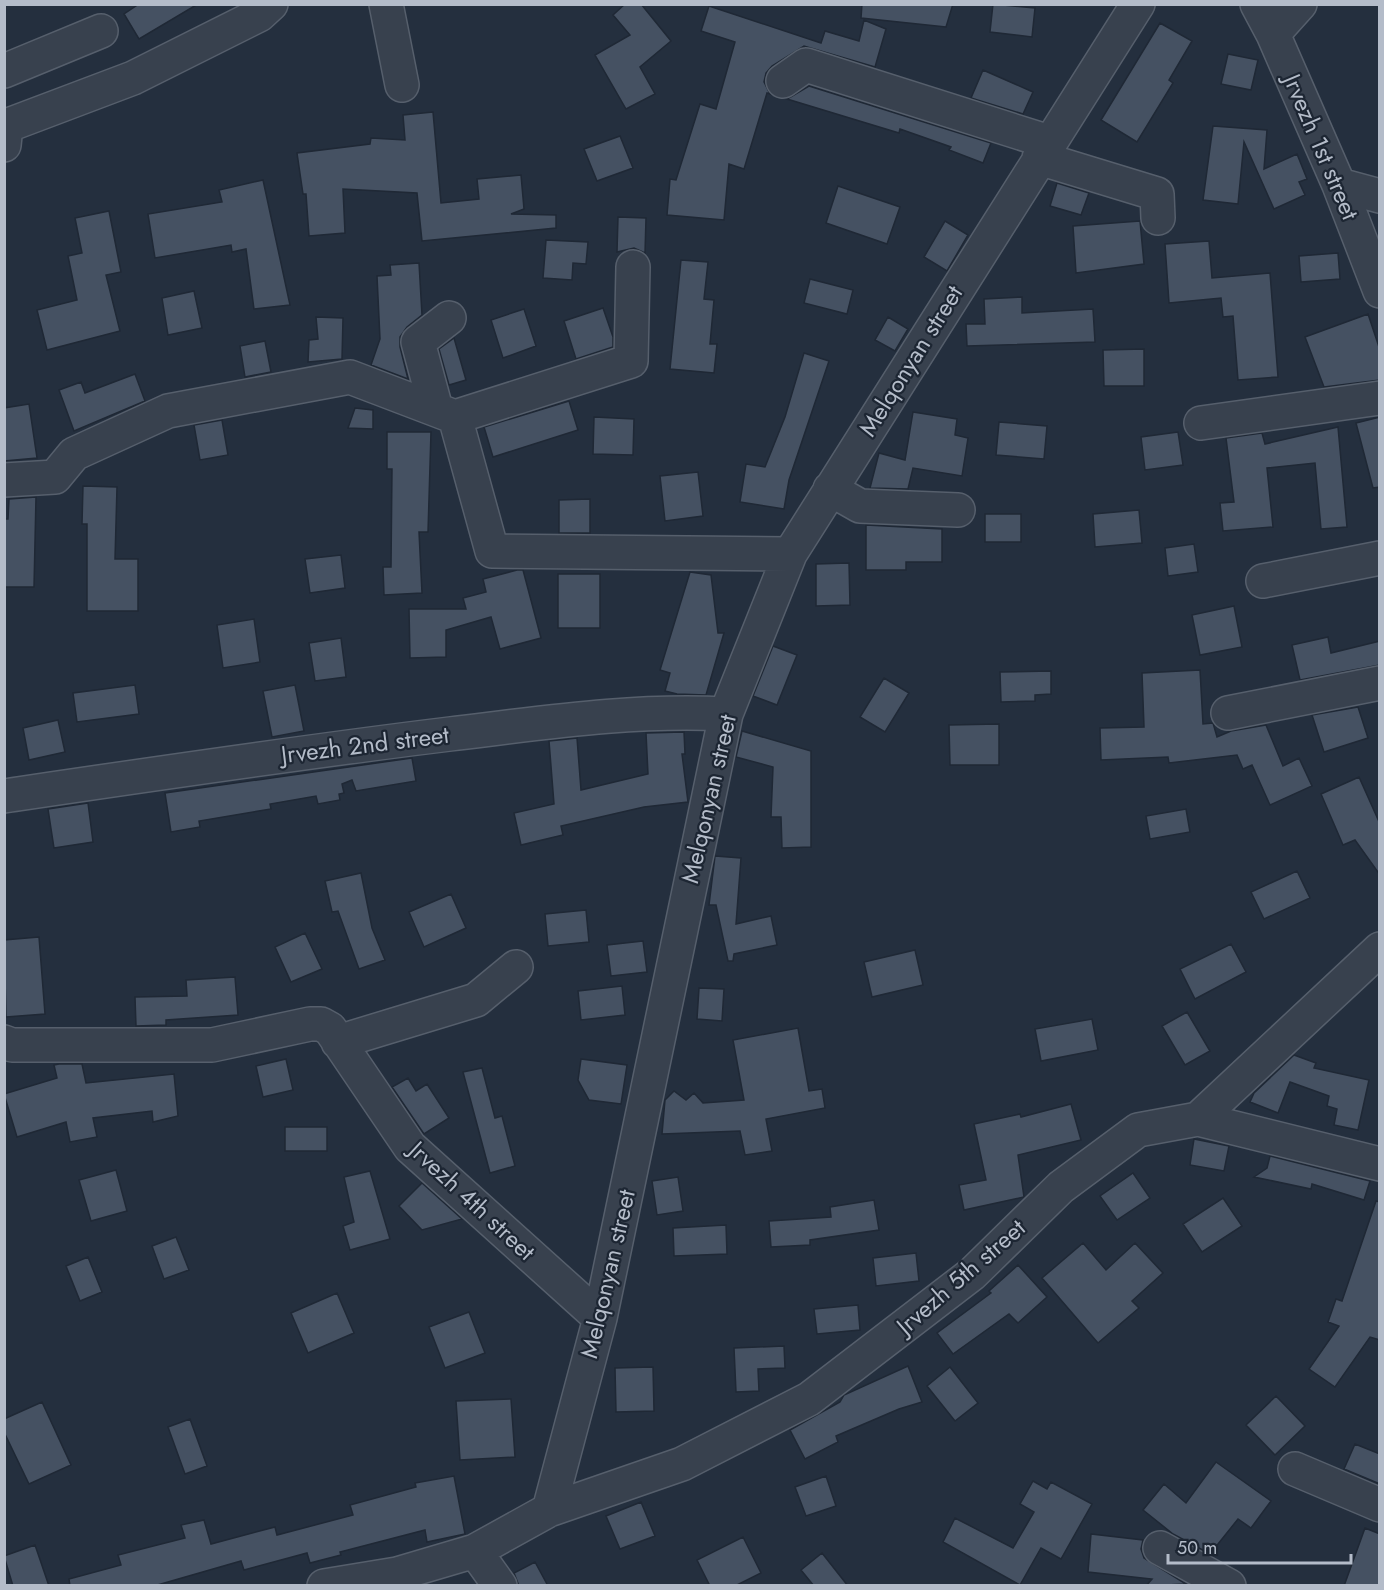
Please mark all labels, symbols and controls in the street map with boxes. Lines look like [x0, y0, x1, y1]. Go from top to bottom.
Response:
street label: Jrvezh 1st street [1274, 66, 1368, 225]
street label: Melqonyan street [850, 278, 971, 443]
street label: Melqonyan street [672, 711, 745, 887]
street label: Jrvezh 2nd street [276, 717, 451, 773]
street label: Jrvezh 4th street [399, 1131, 543, 1269]
street label: Melqonyan street [571, 1186, 644, 1362]
street label: Jrvezh 5th street [886, 1211, 1033, 1344]
scale bar [1168, 1527, 1351, 1565]
text: 50 m [1177, 1535, 1217, 1561]

